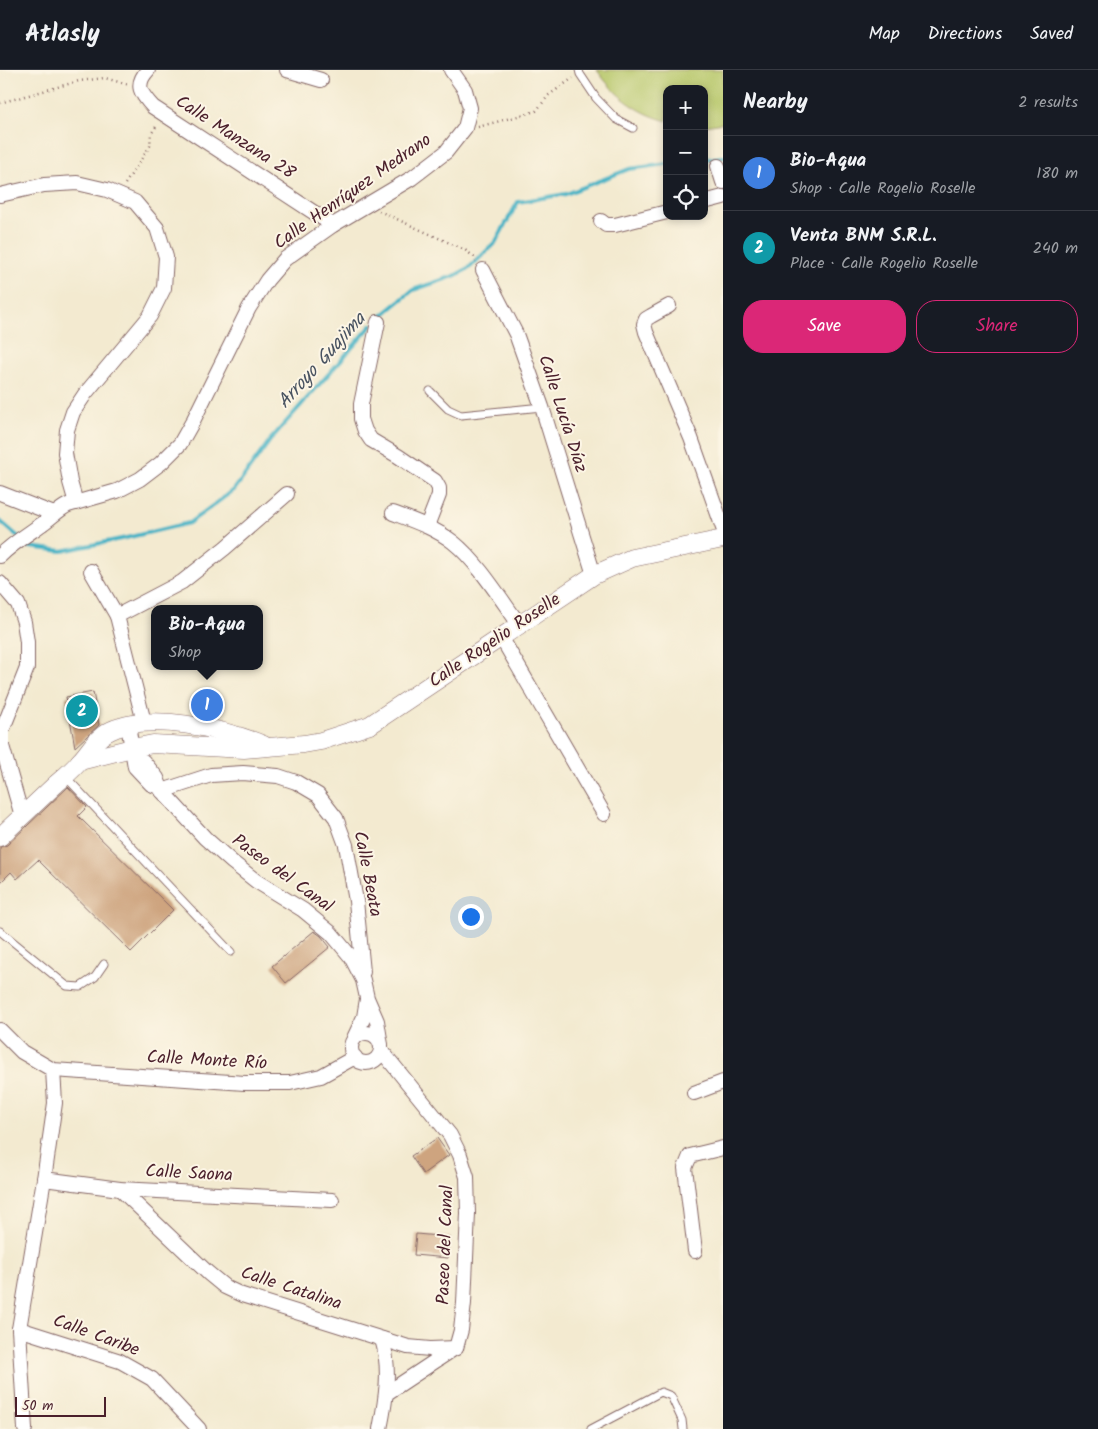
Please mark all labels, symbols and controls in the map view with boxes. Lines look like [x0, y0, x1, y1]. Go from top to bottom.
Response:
text: Atlasly [25, 15, 100, 54]
text: Map [868, 20, 900, 49]
text: Directions [928, 20, 1002, 49]
text: Saved [1030, 20, 1073, 49]
map controls [663, 85, 708, 220]
button: + [663, 85, 708, 130]
text: Nearby [743, 86, 808, 119]
street label: Calle Manzana 28 [169, 88, 301, 188]
text: 2 results [1018, 90, 1078, 115]
street label: Calle Henríquez Medrano [268, 126, 438, 258]
button: − [663, 130, 708, 175]
text: Bio-Aqua [790, 146, 866, 176]
text: 1 [757, 161, 761, 186]
text: 180 m [1036, 161, 1078, 186]
button: locate [663, 175, 708, 220]
text: Shop · Calle Rogelio Roselle [790, 176, 976, 201]
text: Venta BNM S.R.L. [790, 221, 937, 251]
text: 2 [754, 236, 764, 261]
text: 240 m [1033, 236, 1078, 261]
text: Place · Calle Rogelio Roselle [790, 251, 978, 276]
button: Save [743, 300, 906, 353]
button: Share [916, 300, 1078, 353]
water label: Arroyo Guajima [270, 305, 374, 416]
street label: Calle Lucía Díaz [529, 351, 595, 477]
street label: Calle Rogelio Roselle [423, 586, 567, 696]
popup [151, 605, 263, 670]
text: Bio-Aqua [169, 610, 245, 640]
text: Shop [169, 640, 201, 665]
pin: 1 [191, 686, 223, 724]
pin: 2 [66, 692, 98, 730]
street label: Paseo del Canal [225, 827, 339, 921]
street label: Calle Beata [344, 829, 390, 919]
your location [458, 904, 484, 930]
street label: Calle Monte Río [146, 1043, 268, 1079]
street label: Calle Saona [145, 1157, 233, 1191]
street label: Paseo del Canal [429, 1184, 463, 1305]
street label: Calle Catalina [237, 1259, 345, 1319]
street label: Calle Caribe [49, 1307, 143, 1365]
scale bar [15, 1394, 106, 1417]
text: 50 m [22, 1395, 53, 1417]

